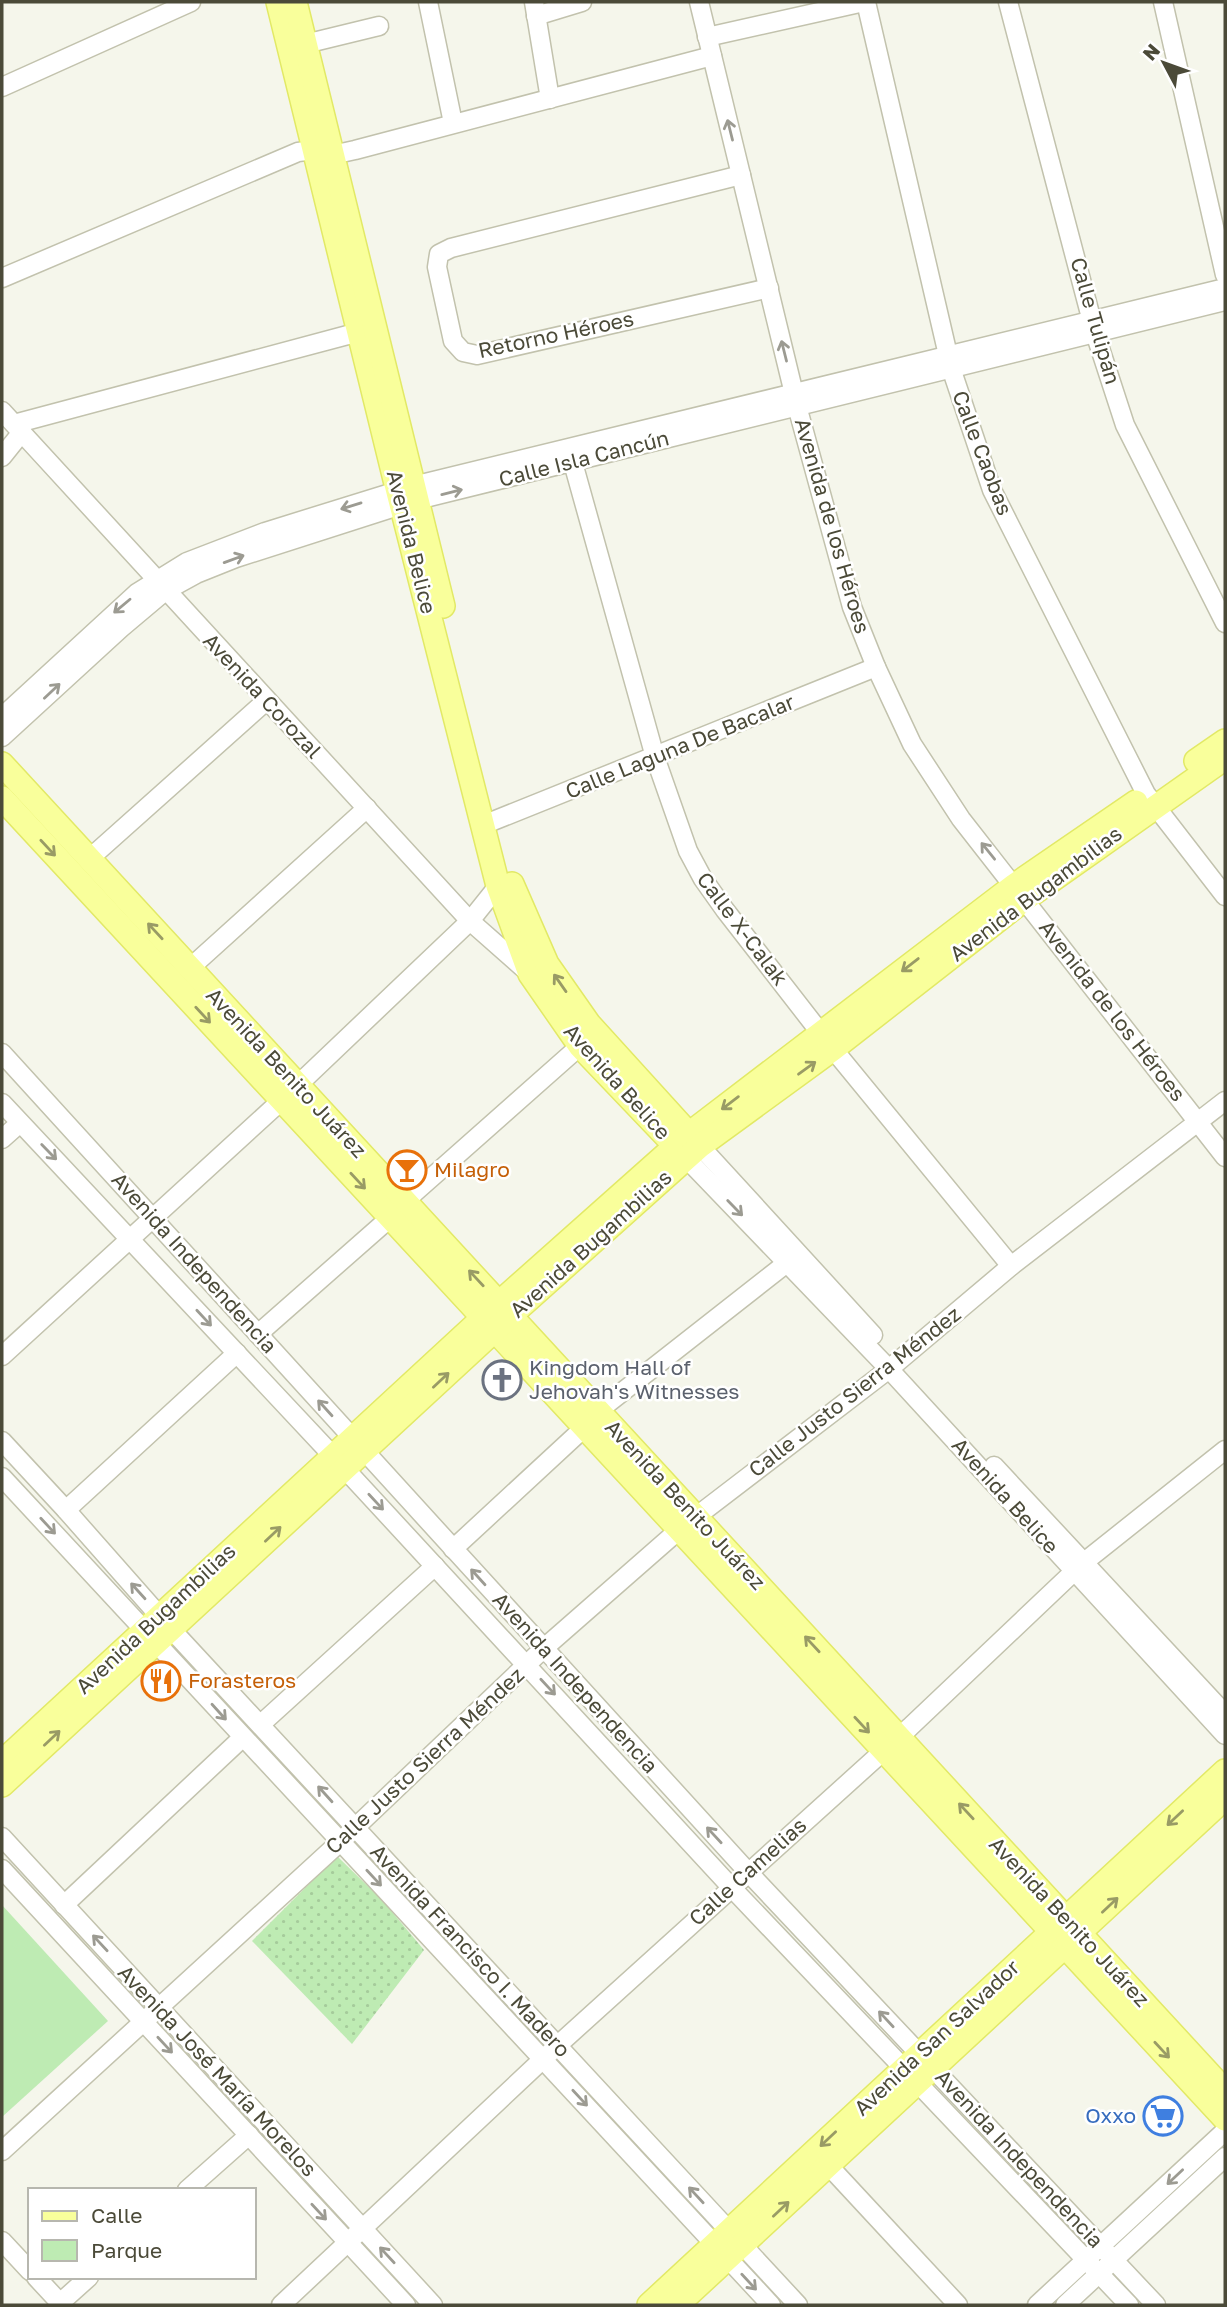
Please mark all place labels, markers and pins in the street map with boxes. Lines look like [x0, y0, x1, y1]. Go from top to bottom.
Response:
bar icon: Milagro [386, 1149, 428, 1191]
place label: Milagro [434, 1156, 510, 1182]
place label: Kingdom Hall of Jehovah's Witnesses [529, 1354, 739, 1404]
church icon: Kingdom Hall of Jehovah's Witnesses [481, 1359, 523, 1401]
restaurant icon: Forasteros [140, 1660, 182, 1702]
place label: Forasteros [188, 1667, 296, 1693]
supermarket icon: Oxxo [1142, 2095, 1184, 2137]
place label: Oxxo [1085, 2102, 1136, 2128]

